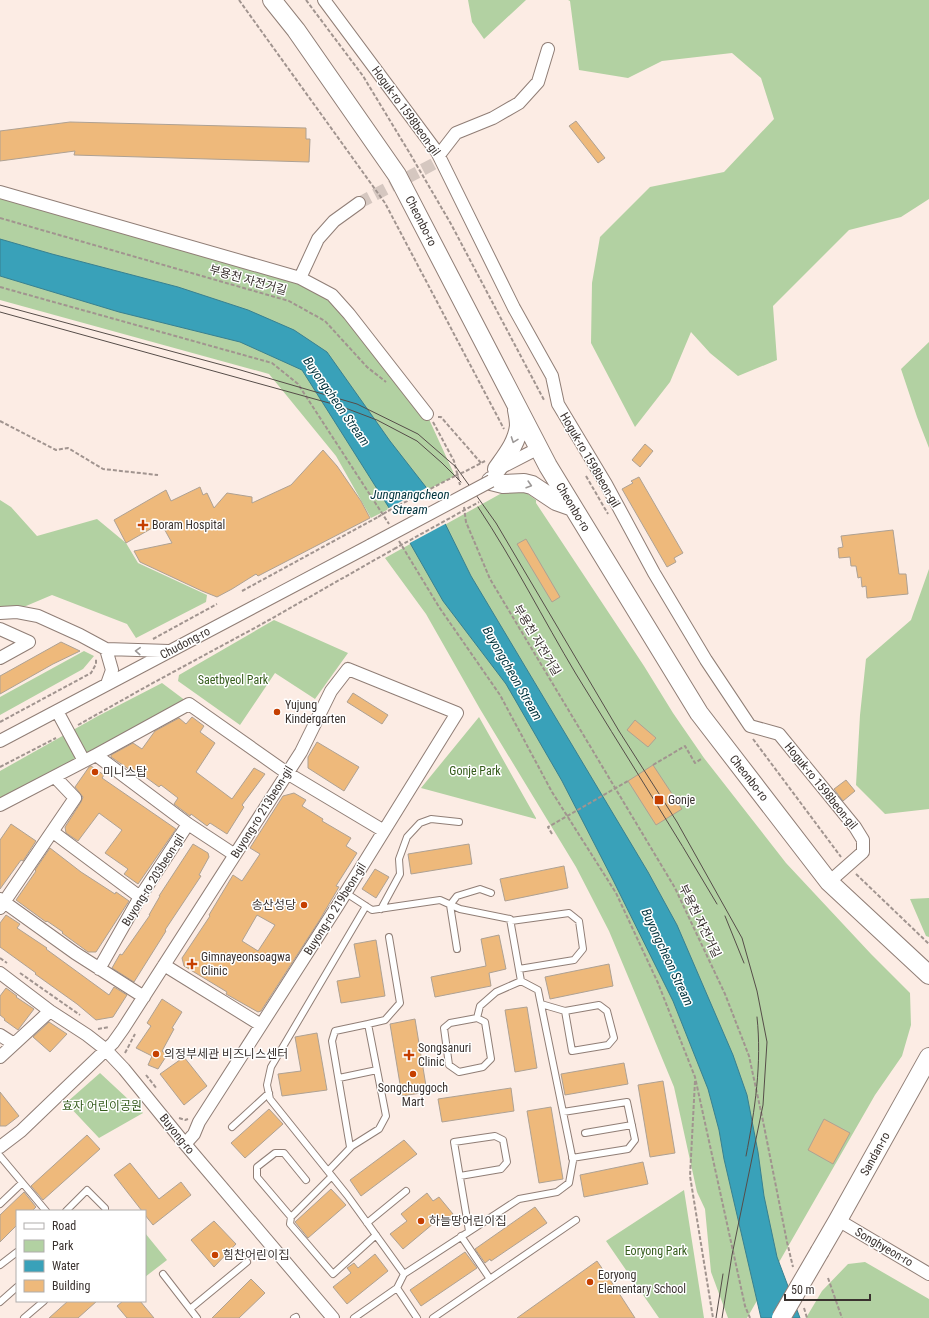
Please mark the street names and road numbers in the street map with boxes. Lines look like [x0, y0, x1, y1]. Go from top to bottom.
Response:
street label: Hoguk-ro 1598beon-gil [369, 63, 443, 159]
street label: Cheonbo-ro [402, 194, 440, 248]
street label: 부용천 자전거길 [208, 262, 288, 298]
street label: Hoguk-ro 1598beon-gil [557, 410, 623, 510]
street label: Cheonbo-ro [553, 480, 593, 534]
street label: 부용천 자전거길 [510, 602, 564, 678]
street label: Chudong-ro [158, 624, 212, 662]
street label: Hoguk-ro 1598beon-gil [782, 740, 860, 832]
street label: Cheonbo-ro [727, 752, 771, 804]
street label: Buyong-ro 213beon-gil [228, 763, 296, 861]
street label: Buyong-ro 203beon-gil [119, 831, 187, 929]
street label: Buyong-ro 219beon-gil [301, 860, 369, 958]
street label: 부용천 자전거길 [676, 882, 724, 960]
street label: Buyong-ro [157, 1111, 197, 1157]
street label: Sandan-ro [857, 1130, 893, 1178]
street label: Songhyeon-ro [852, 1225, 916, 1269]

